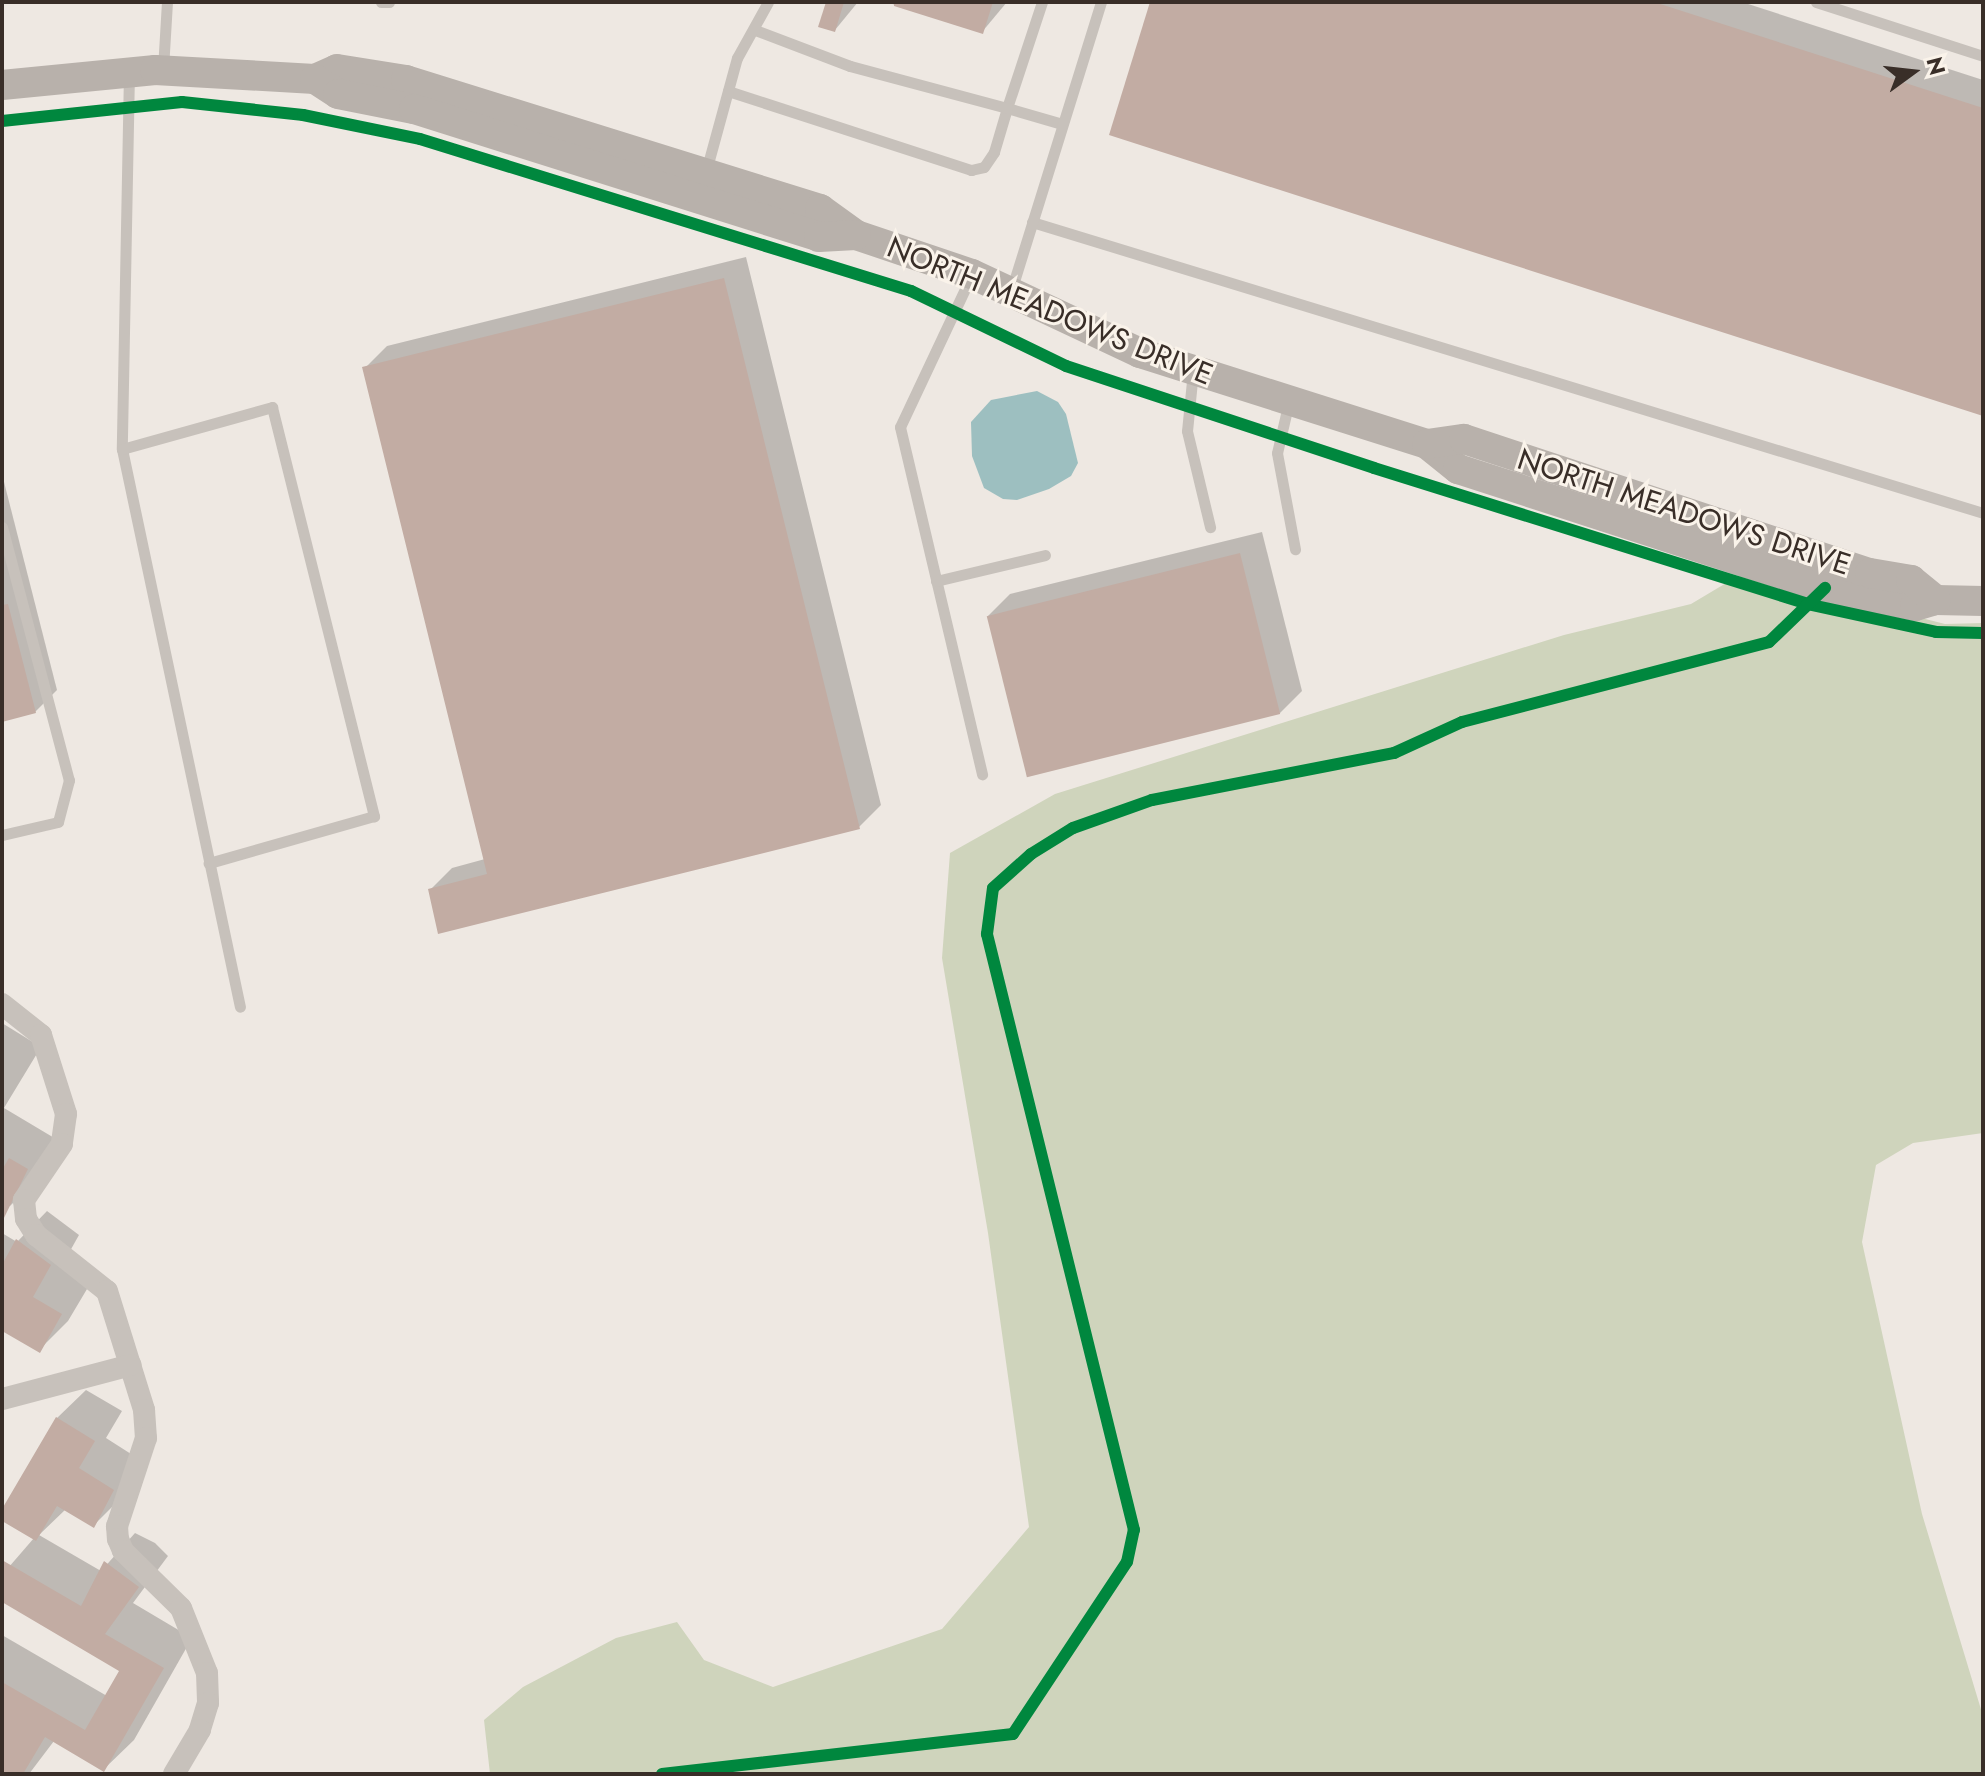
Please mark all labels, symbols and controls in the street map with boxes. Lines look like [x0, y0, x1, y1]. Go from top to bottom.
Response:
north arrow [1873, 32, 1953, 112]
text: N [1918, 53, 1954, 78]
street label: NORTH MEADOWS DRIVE [882, 229, 1218, 393]
street label: NORTH MEADOWS DRIVE [1513, 441, 1855, 583]

